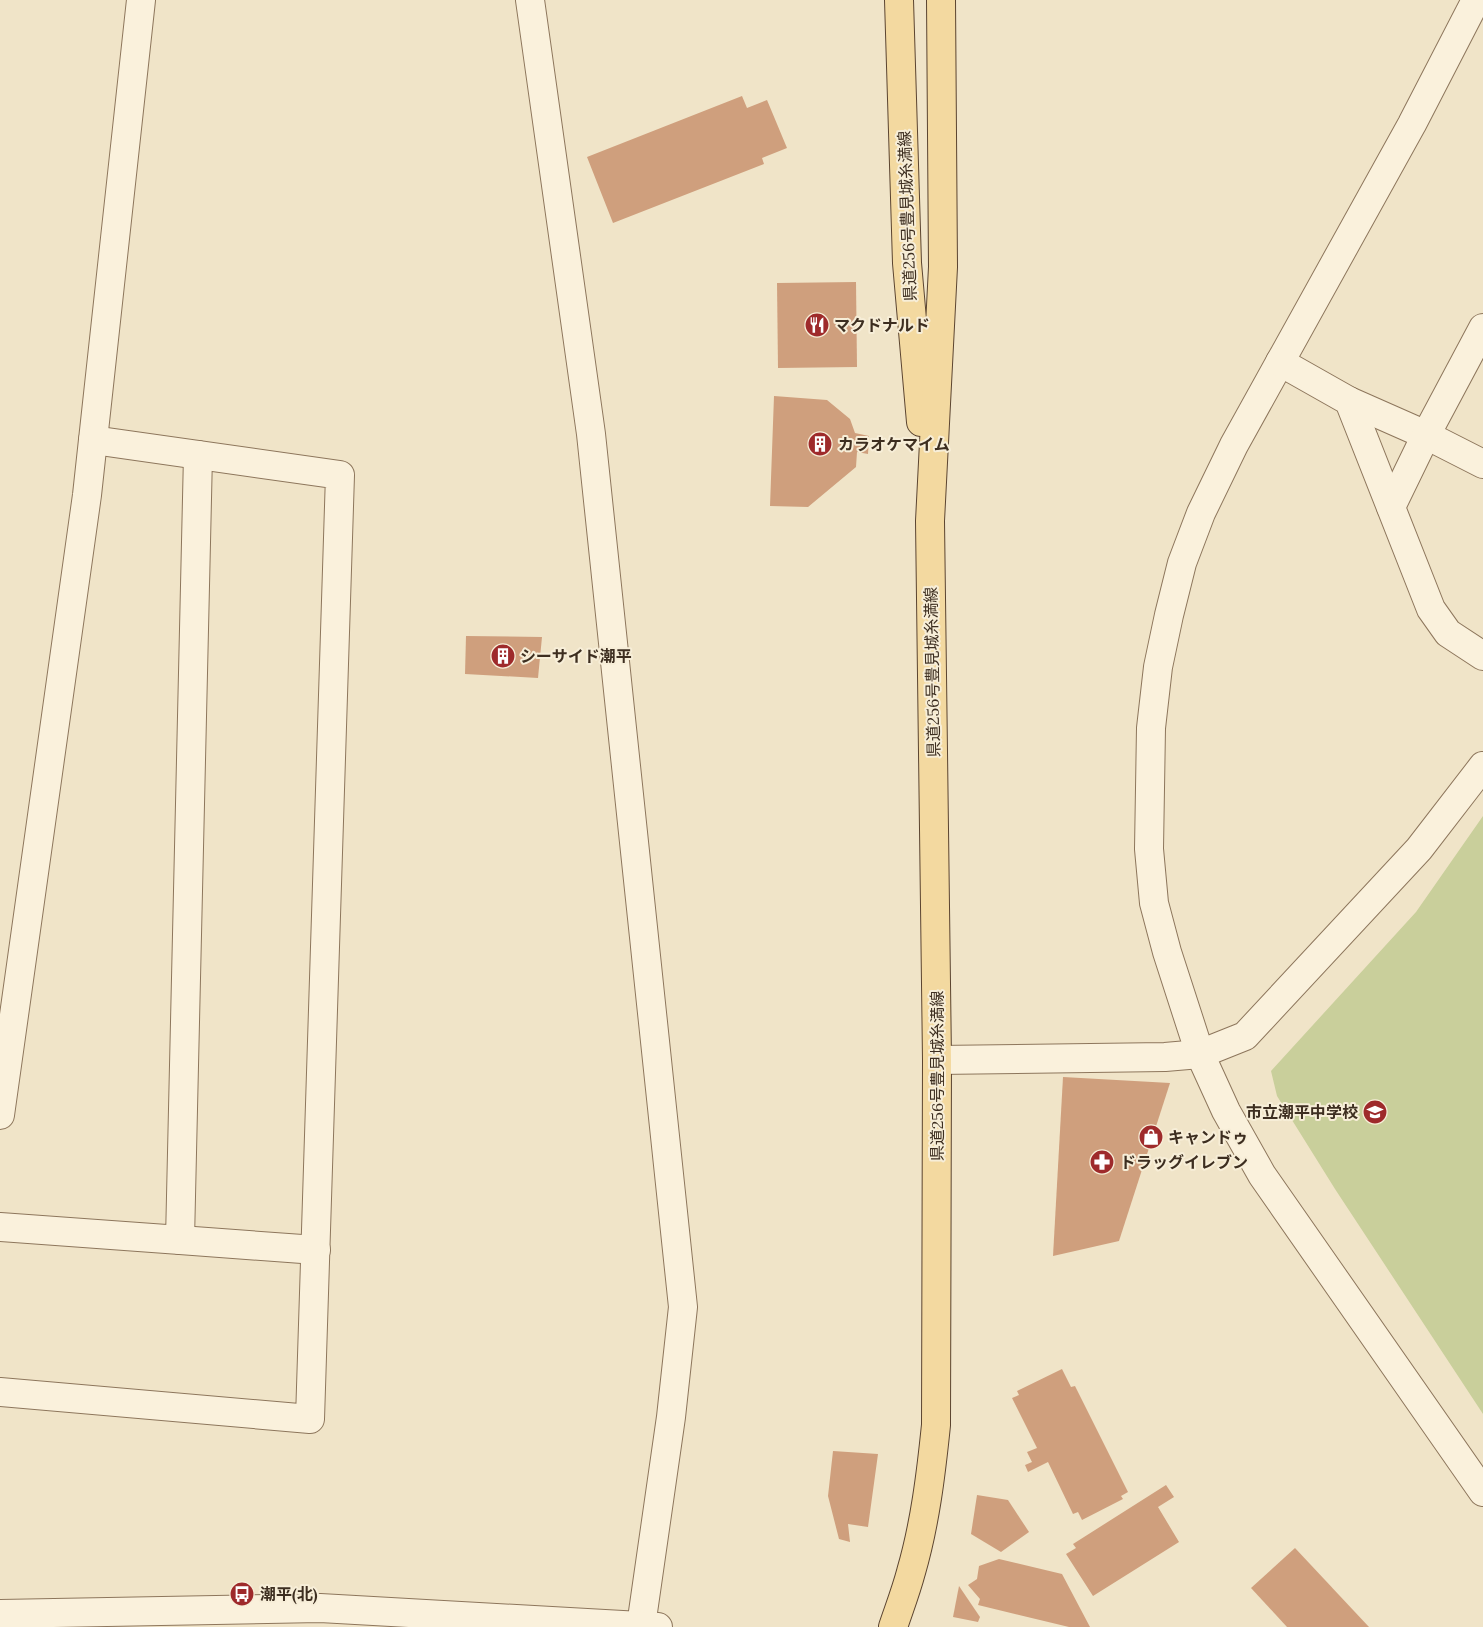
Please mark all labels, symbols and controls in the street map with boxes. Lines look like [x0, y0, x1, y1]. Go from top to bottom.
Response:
street label: 県道256号豊見城糸満線 [894, 130, 920, 302]
restaurant icon: マクドナルド [804, 312, 830, 338]
place label: マクドナルド [834, 315, 930, 335]
building icon: カラオケマイム [807, 431, 833, 457]
place label: カラオケマイム [838, 434, 950, 454]
street label: 県道256号豊見城糸満線 [921, 587, 943, 757]
building icon: シーサイド潮平 [490, 643, 516, 669]
place label: シーサイド潮平 [520, 646, 632, 666]
street label: 県道256号豊見城糸満線 [927, 991, 947, 1161]
school or university icon: 市立潮平中学校 [1362, 1099, 1388, 1125]
place label: 市立潮平中学校 [1246, 1102, 1358, 1122]
shop icon: キャンドゥ [1138, 1124, 1164, 1150]
place label: キャンドゥ [1168, 1127, 1248, 1147]
pharmacy icon: ドラッグイレブン [1089, 1149, 1115, 1175]
place label: ドラッグイレブン [1120, 1152, 1248, 1172]
bus stop icon: 潮平(北) [229, 1581, 255, 1607]
place label: 潮平(北) [260, 1584, 318, 1605]

